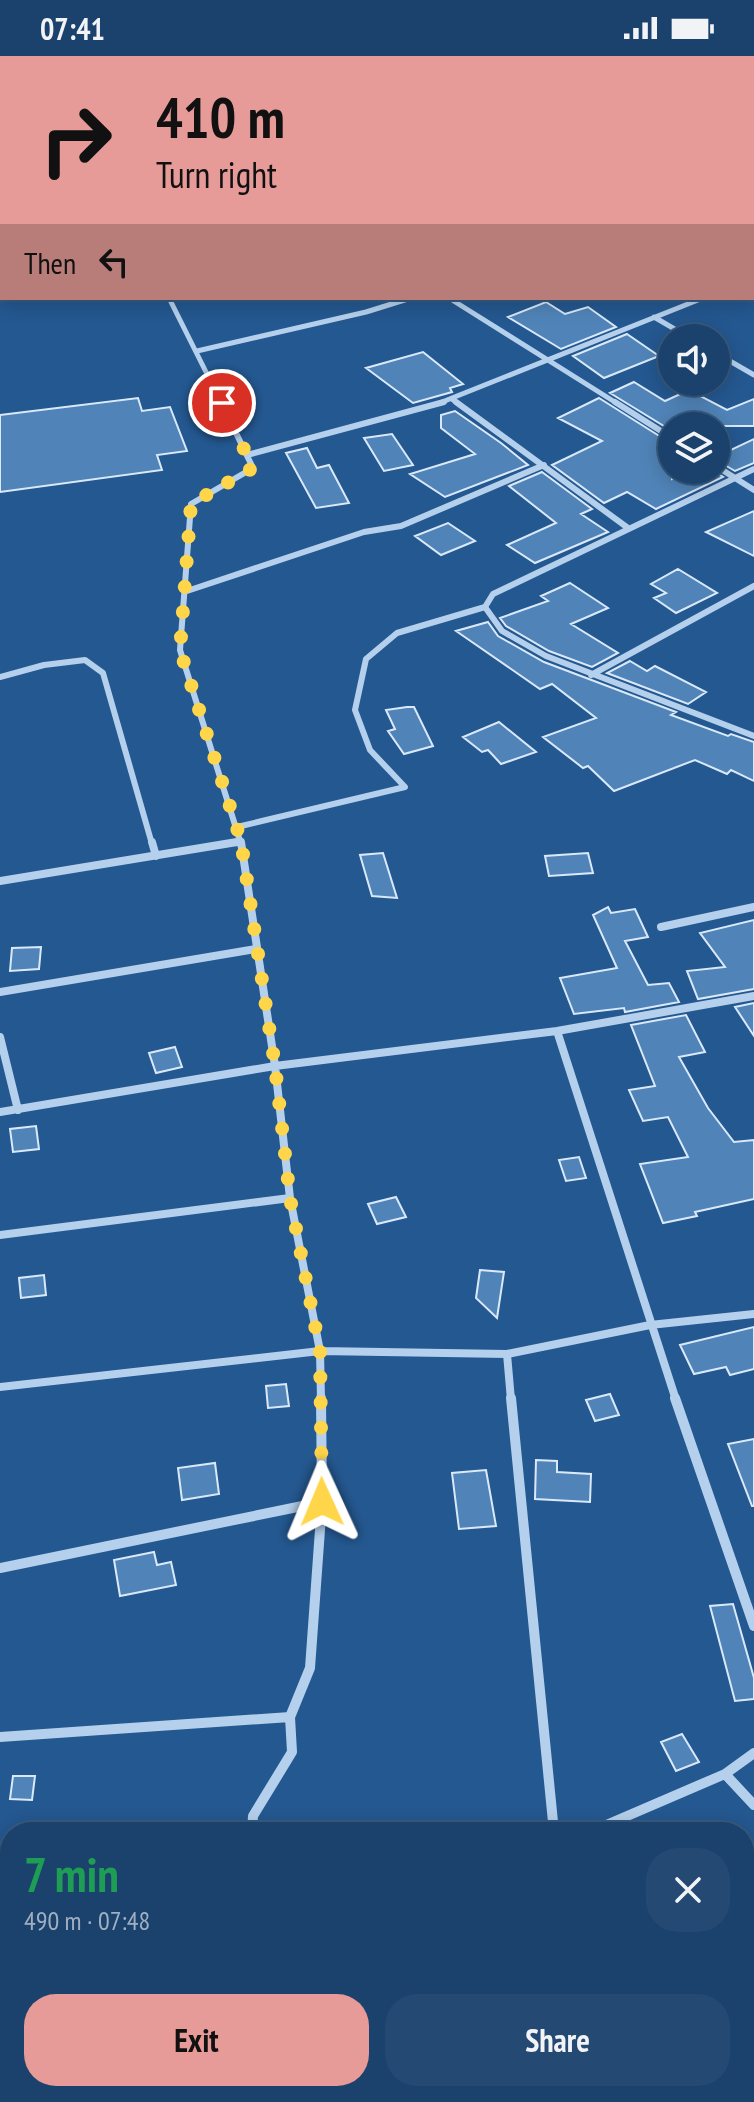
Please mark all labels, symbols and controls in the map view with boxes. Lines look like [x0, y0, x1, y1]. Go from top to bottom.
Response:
text: 07:41 [40, 9, 105, 48]
text: 410 m [156, 81, 285, 153]
icon: right [24, 88, 128, 192]
text: Turn right [156, 151, 277, 198]
icon: left [92, 240, 136, 284]
text: Then [24, 243, 76, 282]
map controls [658, 324, 730, 484]
button: sound [658, 324, 730, 396]
pin [188, 369, 256, 437]
icon: arrive [200, 381, 244, 425]
button: layers [658, 412, 730, 484]
position arrow [280, 1460, 364, 1544]
text: 7 min [24, 1843, 119, 1905]
button: close [646, 1848, 730, 1932]
text: 490 m · 07:48 [24, 1904, 150, 1937]
button: Exit [24, 1994, 369, 2086]
button: Share [385, 1994, 730, 2086]

